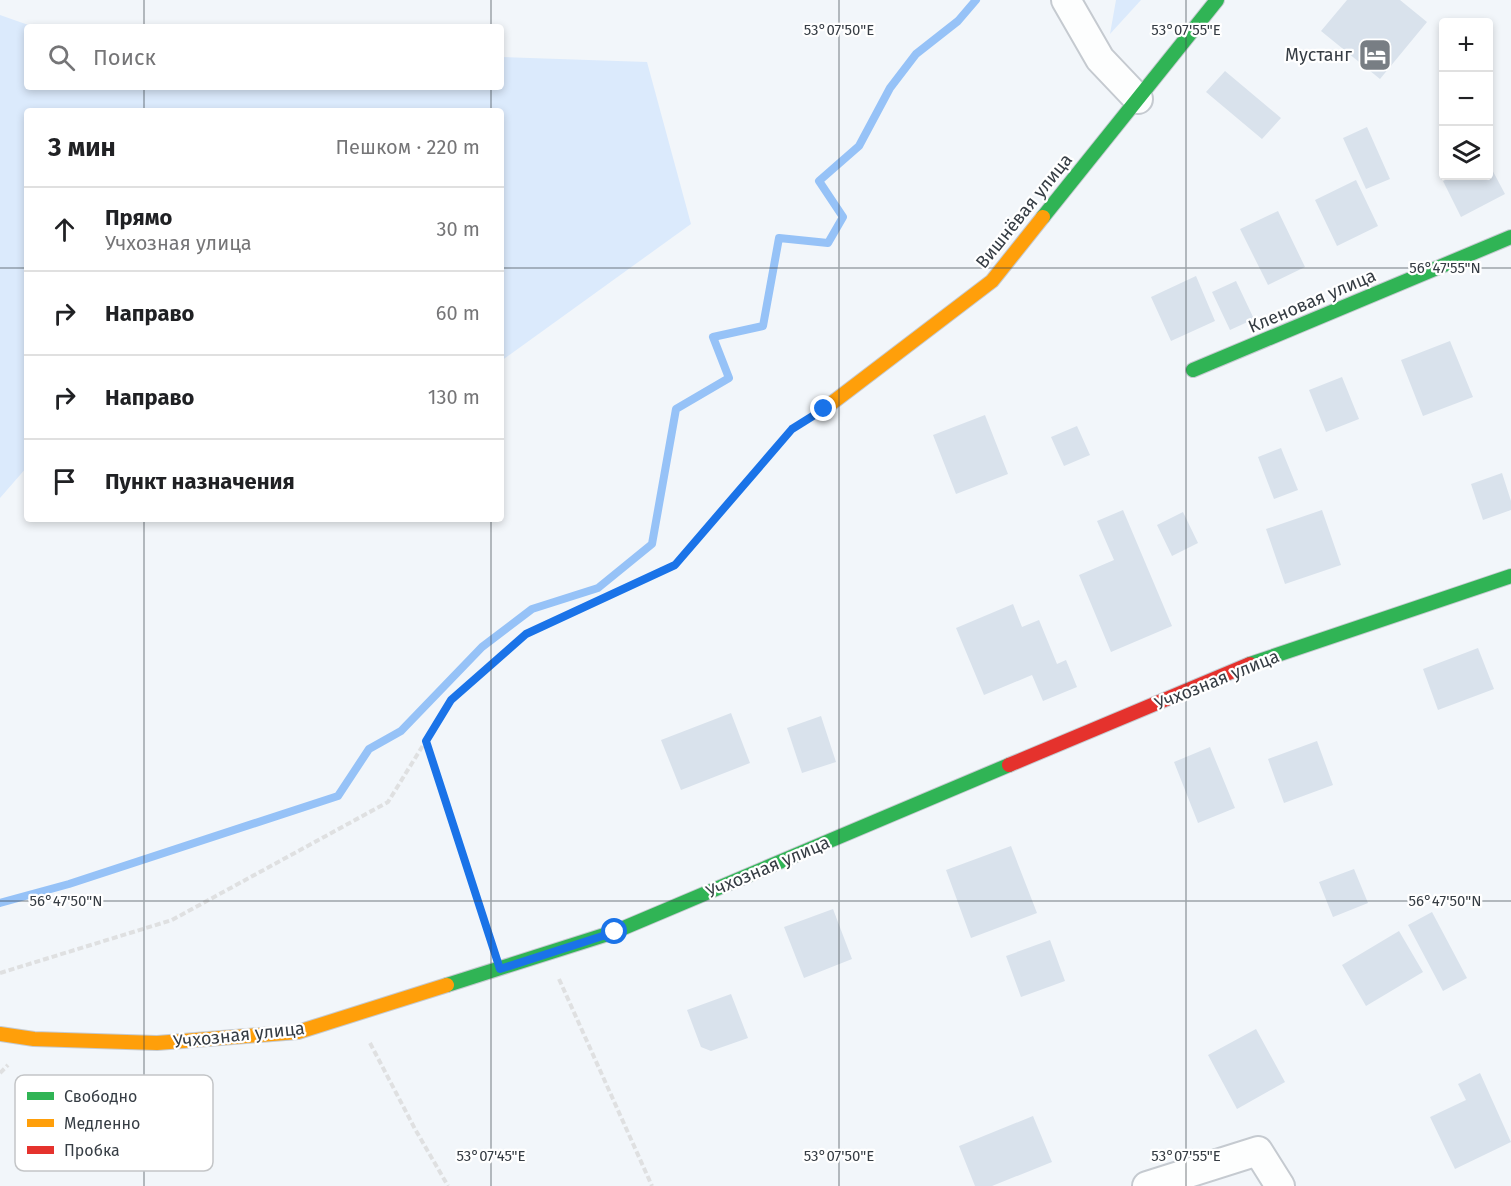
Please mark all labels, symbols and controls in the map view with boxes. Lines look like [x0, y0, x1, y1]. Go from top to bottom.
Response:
map controls [1439, 18, 1493, 180]
button: + [1439, 18, 1493, 72]
text: 53°07'50"E [804, 21, 874, 39]
text: 53°07'55"E [1151, 21, 1221, 39]
search box [24, 24, 504, 90]
hotel icon: Мустанг [1357, 37, 1393, 73]
icon: search [45, 41, 78, 74]
text: Поиск [93, 44, 156, 71]
place label: Мустанг [1285, 44, 1352, 66]
button: − [1439, 72, 1493, 126]
button: layers [1439, 126, 1493, 180]
text: 3 мин [48, 132, 116, 163]
text: Пешком · 220 m [336, 135, 480, 159]
street label: Вишнёвая улица [971, 149, 1077, 273]
text: Прямо [105, 204, 172, 231]
icon: ahead [48, 213, 81, 246]
text: 30 m [436, 217, 480, 241]
text: Учхозная улица [105, 231, 252, 255]
text: 56°47'55"N [1409, 259, 1481, 277]
street label: Кленовая улица [1245, 264, 1379, 338]
icon: right [48, 297, 81, 330]
text: Направо [105, 300, 194, 327]
text: 60 m [436, 301, 480, 325]
icon: right [48, 381, 81, 414]
text: Направо [105, 384, 194, 411]
text: 130 m [428, 385, 480, 409]
route end [810, 395, 836, 421]
icon: arrive [48, 465, 81, 498]
text: Пункт назначения [105, 468, 295, 495]
street label: Учхозная улица [1152, 645, 1282, 715]
street label: Учхозная улица [703, 831, 833, 903]
text: 56°47'50"N [30, 892, 102, 910]
text: 56°47'50"N [1409, 892, 1481, 910]
route start [601, 918, 627, 944]
street label: Учхозная улица [172, 1017, 306, 1053]
legend [15, 1075, 213, 1171]
text: Свободно [64, 1087, 137, 1106]
text: Медленно [64, 1114, 140, 1133]
text: Пробка [64, 1141, 120, 1160]
text: 53°07'45"E [456, 1147, 526, 1165]
text: 53°07'50"E [804, 1147, 874, 1165]
text: 53°07'55"E [1151, 1147, 1221, 1165]

